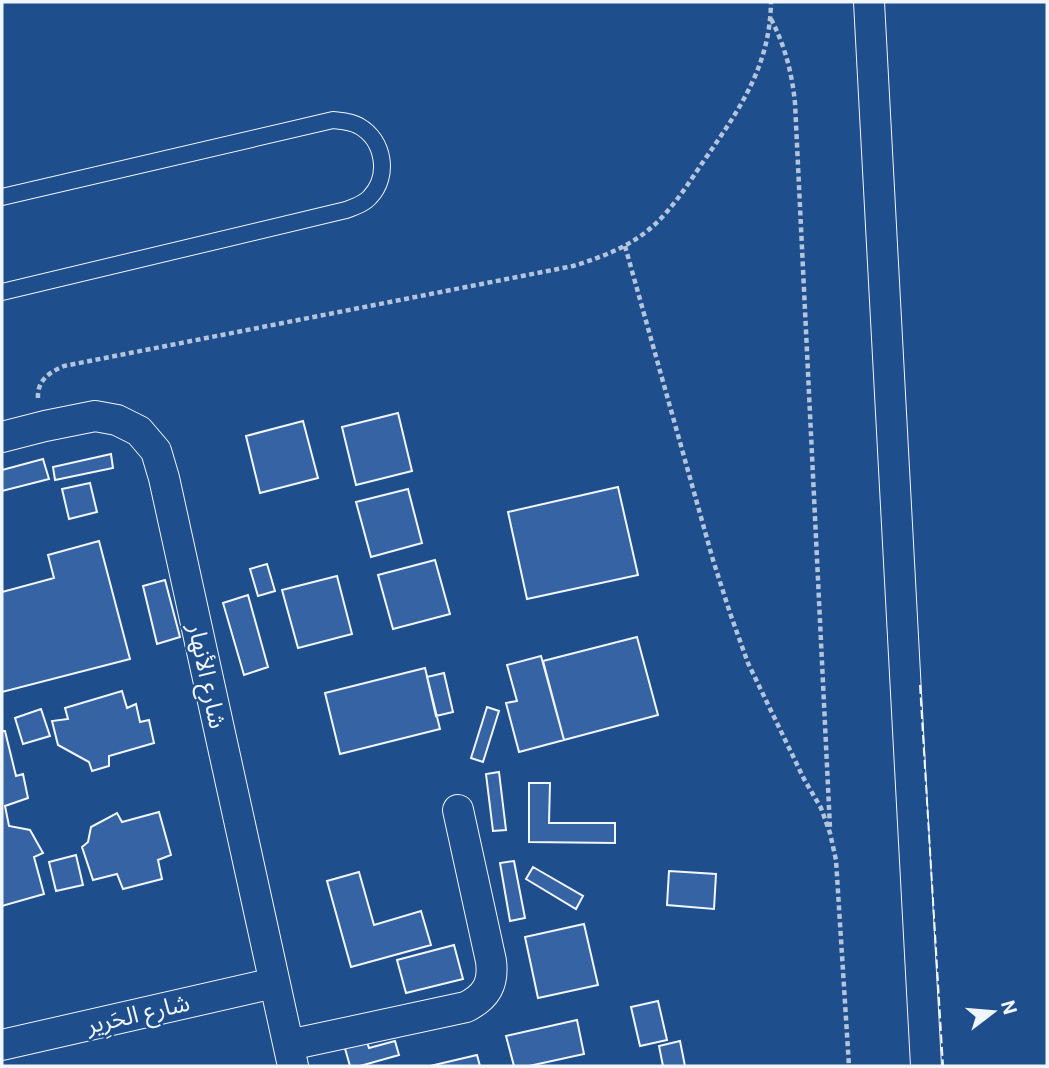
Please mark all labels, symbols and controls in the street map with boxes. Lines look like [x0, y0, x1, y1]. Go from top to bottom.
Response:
street label: شارع الأنهار [179, 620, 232, 732]
north arrow [958, 977, 1028, 1047]
street label: شارع الحَرِير [83, 988, 193, 1044]
text: N [996, 998, 1022, 1017]

